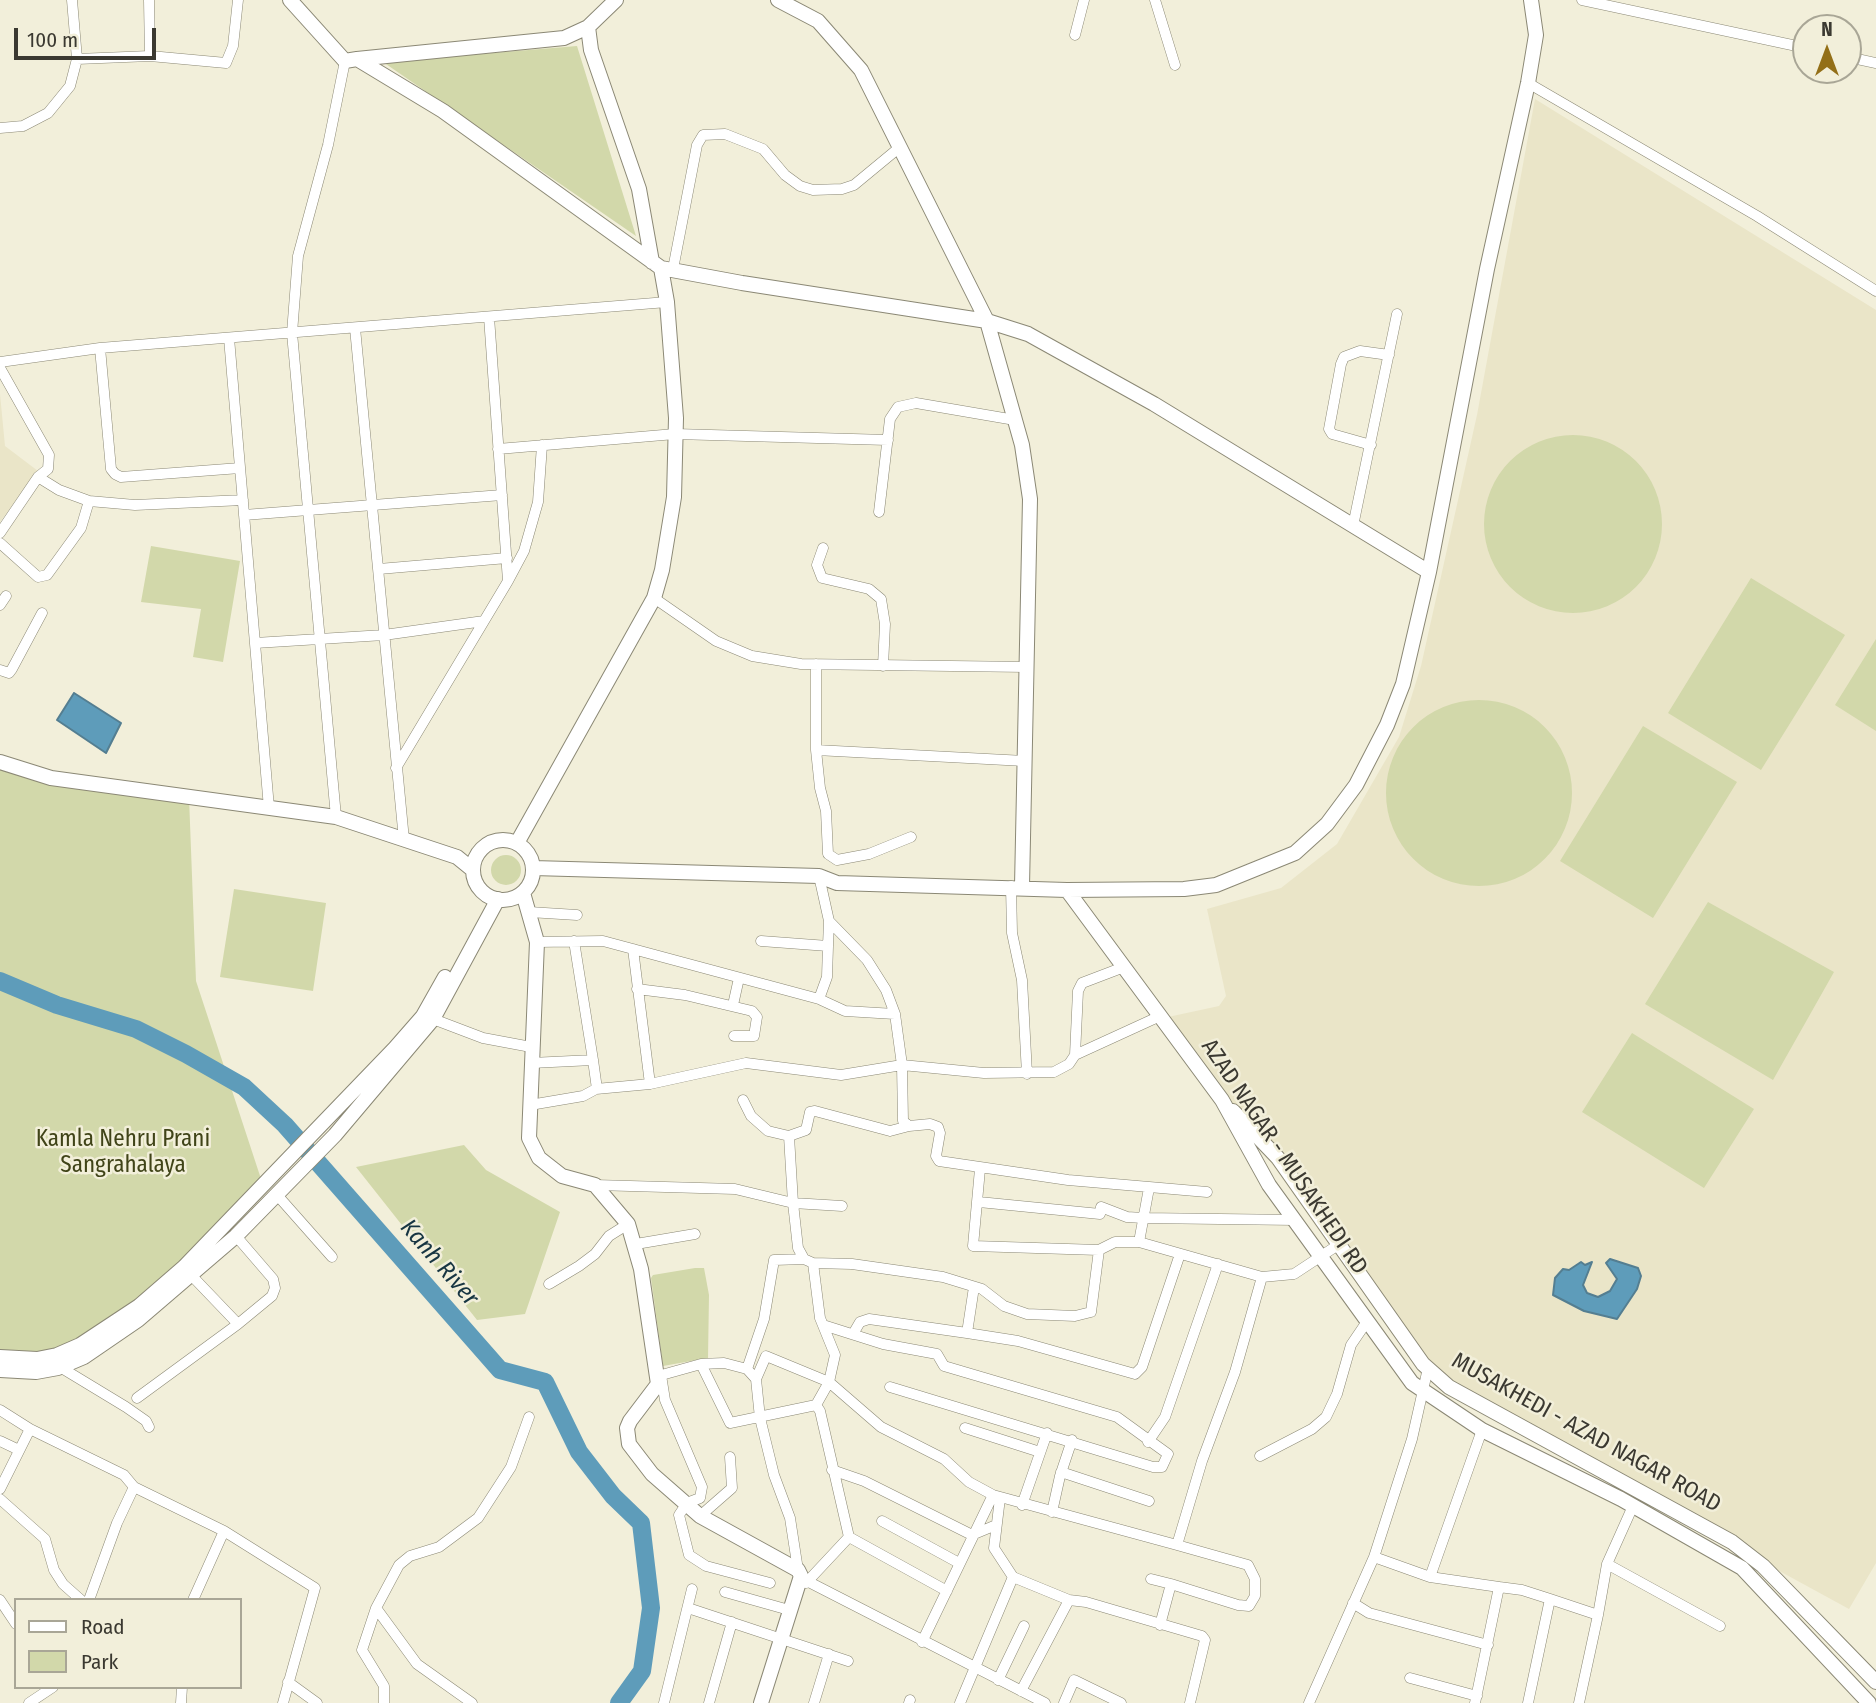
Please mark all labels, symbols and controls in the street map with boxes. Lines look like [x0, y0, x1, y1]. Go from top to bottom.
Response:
scale bar [18, 14, 159, 58]
north arrow [1792, 14, 1862, 84]
text: N [1821, 18, 1833, 41]
text: 100 m [27, 27, 78, 53]
street label: AZAD NAGAR - MUSAKHEDI RD [1195, 1034, 1373, 1280]
park label: Kamla Nehru Prani Sangrahalaya [36, 1126, 210, 1180]
water label: Kanh River [394, 1214, 484, 1312]
street label: MUSAKHEDI - AZAD NAGAR ROAD [1447, 1347, 1725, 1519]
legend [14, 1598, 242, 1689]
text: Road [81, 1614, 125, 1640]
text: Park [81, 1649, 118, 1675]

